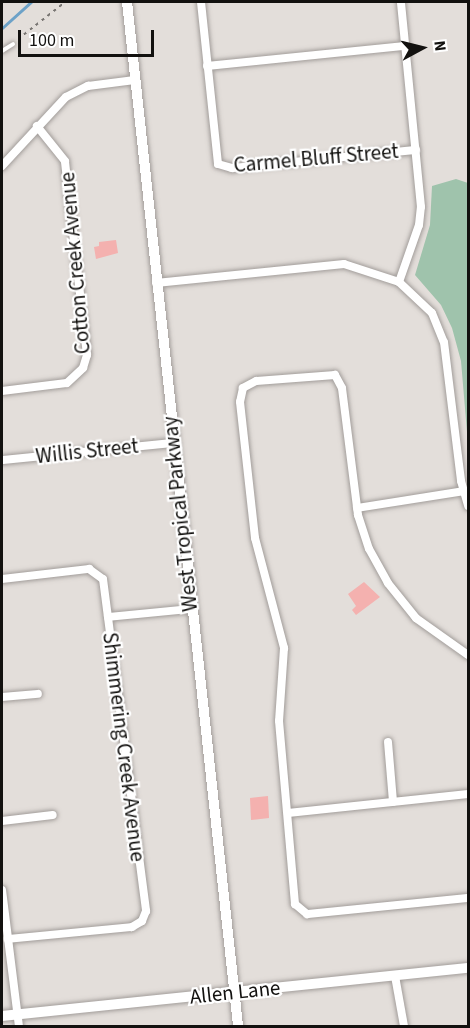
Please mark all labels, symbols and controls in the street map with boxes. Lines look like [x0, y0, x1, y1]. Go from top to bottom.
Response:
scale bar [21, 18, 158, 56]
north arrow [392, 18, 452, 78]
text: 100 m [29, 28, 74, 53]
text: N [428, 39, 451, 52]
street label: Carmel Bluff Street [233, 138, 399, 178]
street label: Cotton Creek Avenue [54, 171, 96, 355]
street label: West Tropical Parkway [157, 415, 203, 613]
street label: Willis Street [34, 433, 140, 469]
street label: Shimmering Creek Avenue [97, 631, 151, 863]
street label: Allen Lane [188, 975, 282, 1009]

